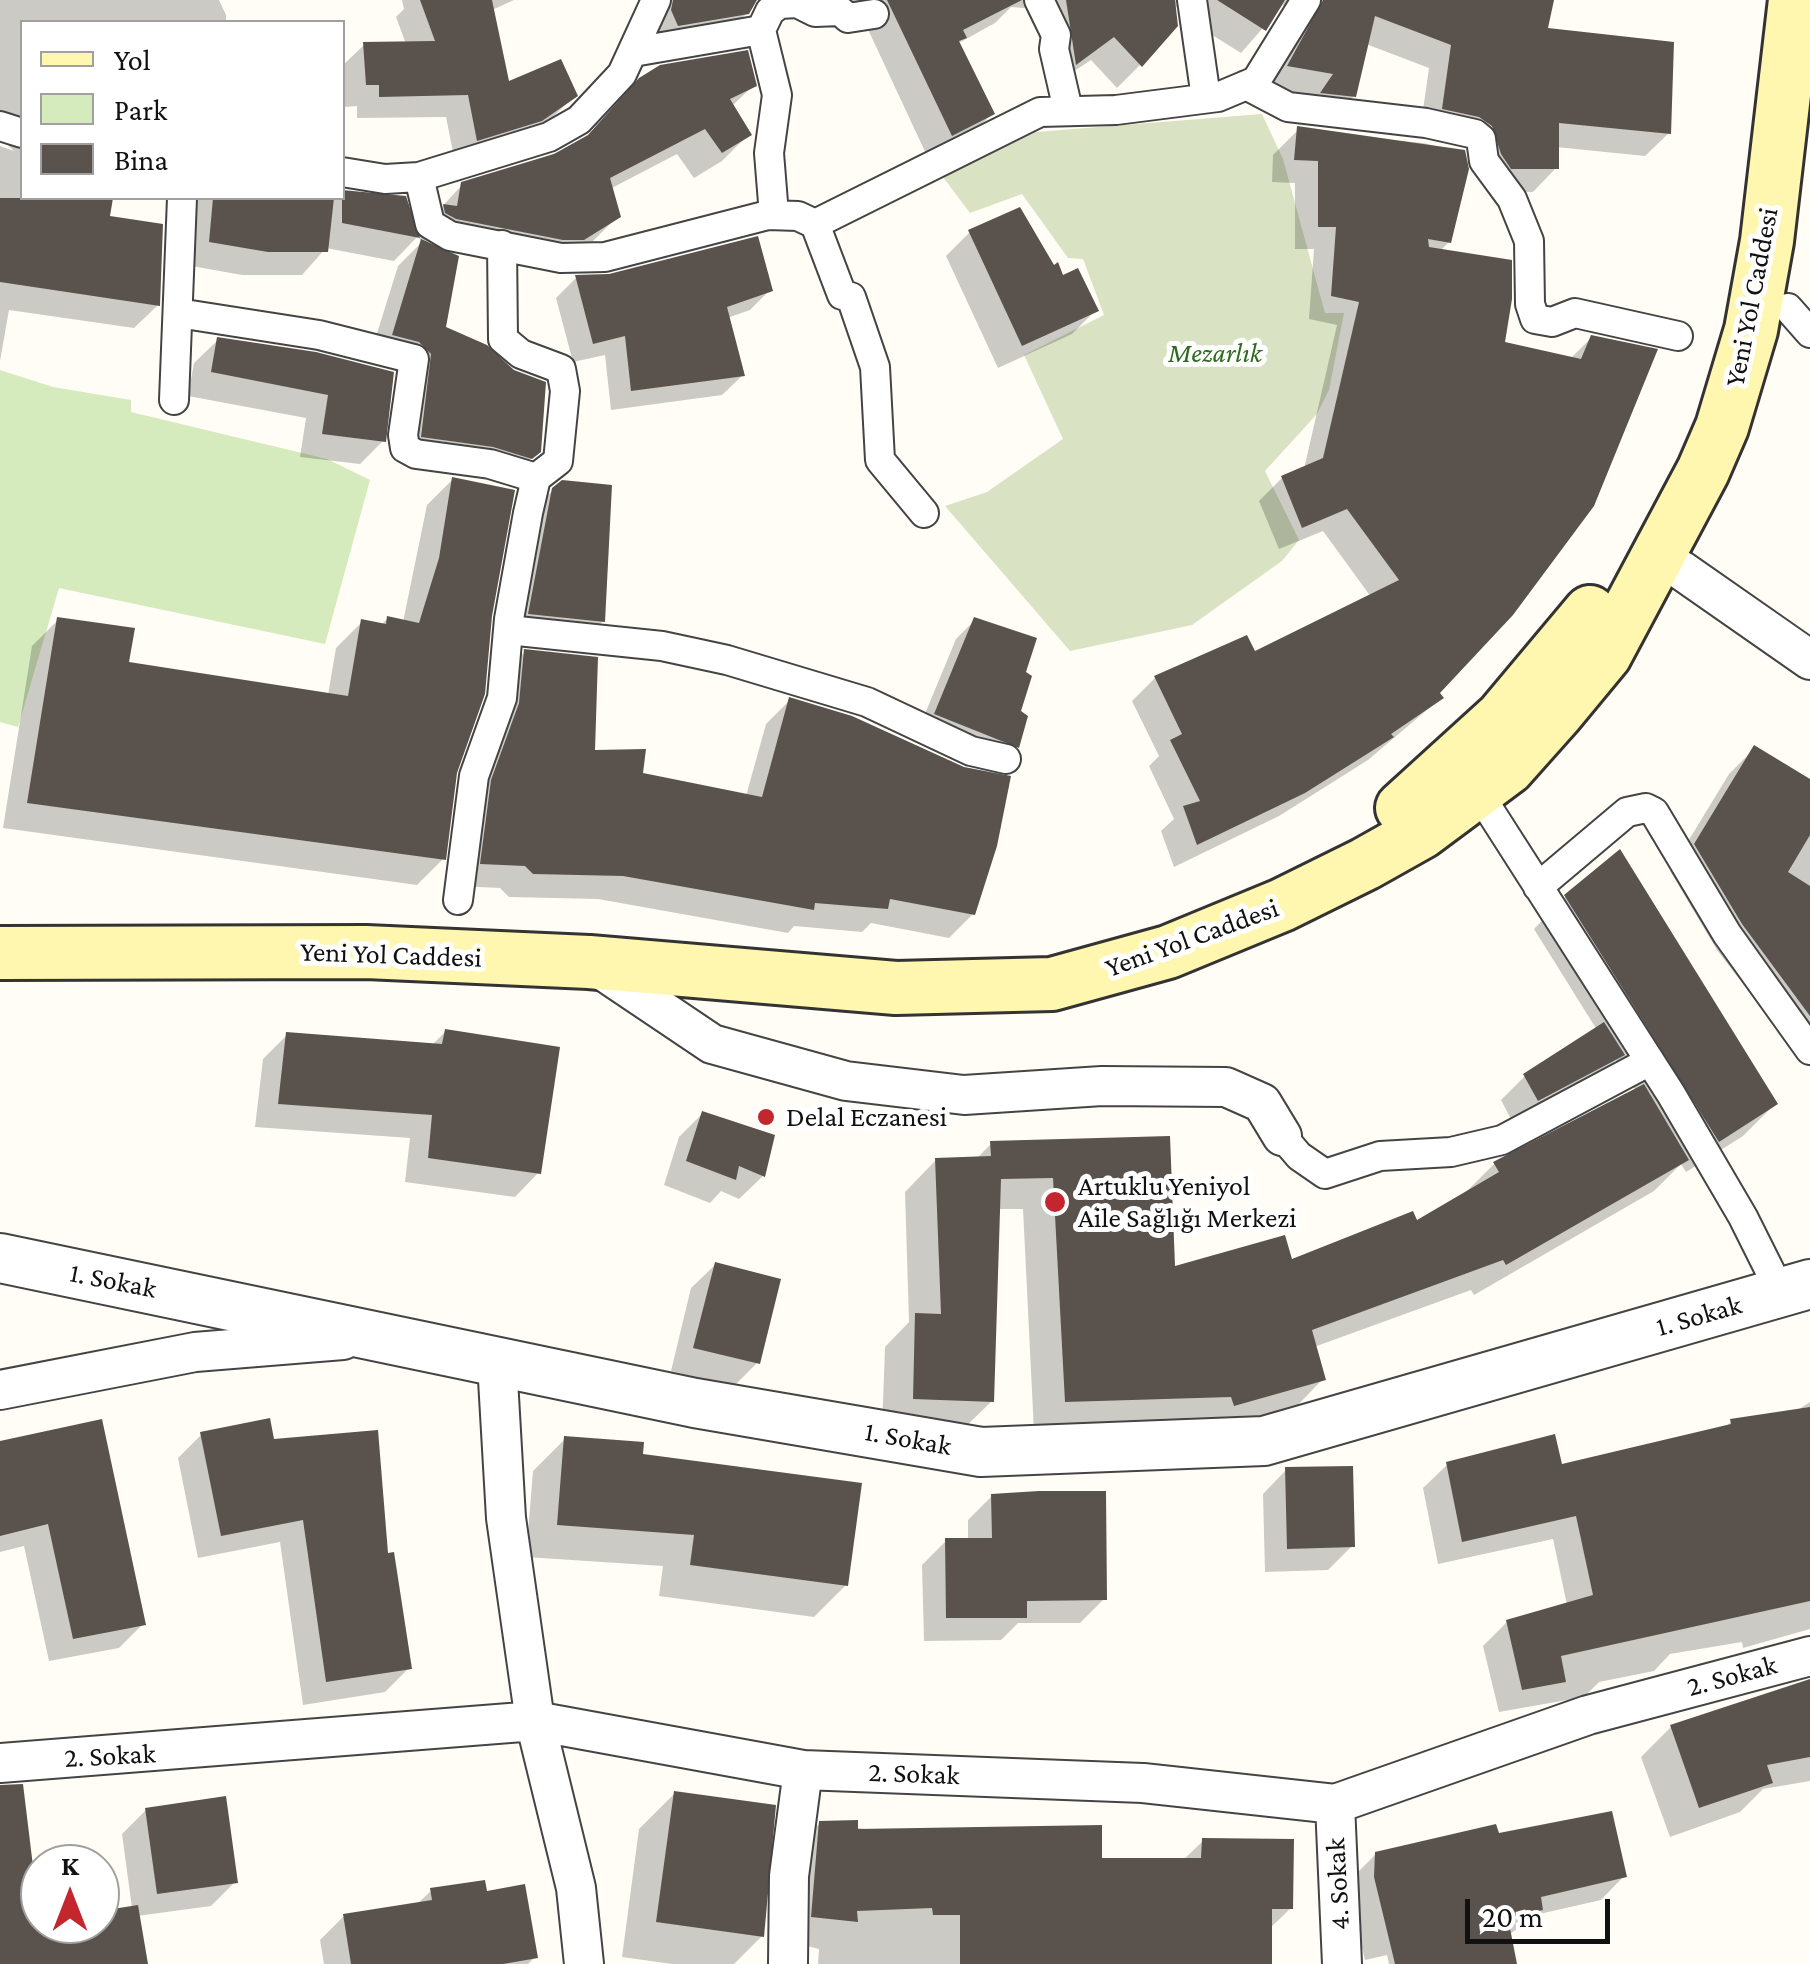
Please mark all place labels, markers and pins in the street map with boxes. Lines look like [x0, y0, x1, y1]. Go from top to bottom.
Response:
place label: Delal Eczanesi [786, 1100, 947, 1134]
marker: Delal Eczanesi [755, 1106, 777, 1128]
place label: Artuklu Yeniyol Aile Sağlığı Merkezi [1078, 1169, 1297, 1235]
marker: Artuklu Yeniyol Aile Sağlığı Merkezi [1042, 1189, 1068, 1215]

